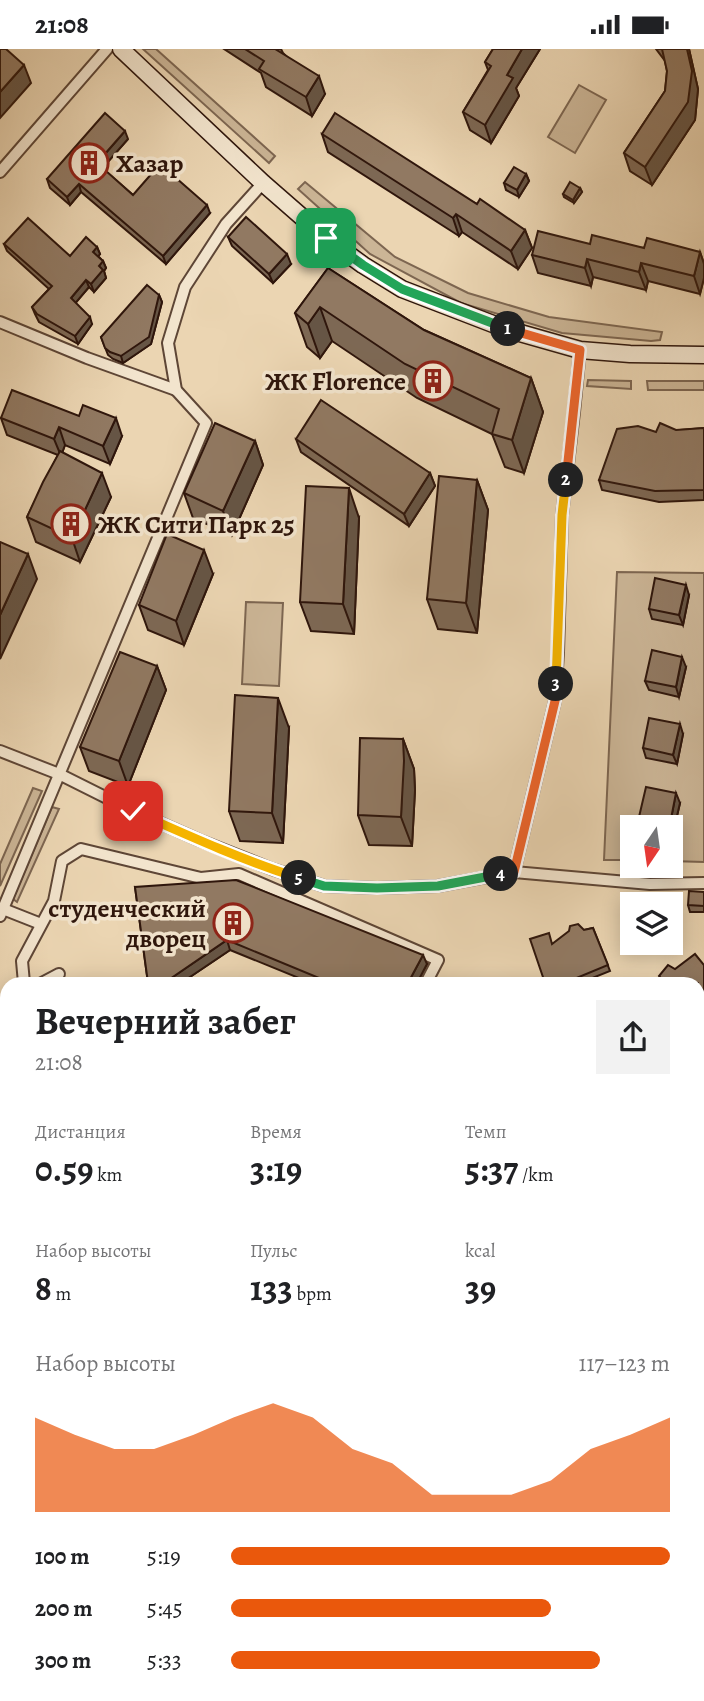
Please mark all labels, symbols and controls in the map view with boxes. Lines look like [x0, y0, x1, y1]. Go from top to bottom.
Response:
text: 21:08 [35, 7, 89, 42]
building icon: Хазар [68, 142, 110, 184]
place label: Хазар [116, 146, 183, 181]
pin [296, 208, 356, 268]
icon: arrive [307, 219, 345, 257]
pin: 1 [490, 311, 526, 347]
text: 1 [504, 315, 511, 341]
building icon: ЖК Florence [412, 360, 454, 402]
place label: ЖК Florence [265, 364, 406, 399]
pin: 2 [548, 463, 584, 497]
text: 2 [561, 466, 570, 492]
building icon: ЖК Сити Парк 25 [50, 503, 92, 545]
place label: ЖК Сити Парк 25 [98, 507, 295, 542]
pin: 3 [538, 667, 574, 701]
text: 3 [551, 670, 560, 696]
pin [103, 781, 163, 841]
icon: check [114, 792, 152, 830]
north arrow [620, 815, 682, 879]
map controls [620, 815, 683, 955]
pin: 4 [484, 857, 518, 891]
text: 4 [496, 860, 505, 886]
pin: 5 [282, 861, 316, 895]
text: 5 [294, 864, 303, 890]
place label: студенческий дворец [48, 891, 206, 956]
button: layers [620, 892, 683, 955]
building icon: студенческий дворец [212, 902, 254, 944]
text: Вечерний забег [35, 995, 296, 1047]
button: share [596, 1000, 670, 1074]
text: 21:08 [35, 1047, 83, 1078]
text: Дистанция [35, 1119, 126, 1145]
text: Время [250, 1119, 302, 1145]
text: Темп [465, 1119, 506, 1145]
text: 0.59 [35, 1145, 93, 1193]
text: 3:19 [250, 1145, 302, 1193]
text: 5:37 [465, 1145, 518, 1193]
text: km [93, 1162, 122, 1188]
text: /km [518, 1162, 554, 1188]
text: Набор высоты [35, 1238, 151, 1264]
text: Пульс [250, 1238, 298, 1264]
text: kcal [465, 1238, 495, 1264]
text: 8 [35, 1264, 52, 1312]
text: 133 [250, 1264, 293, 1312]
text: 39 [465, 1264, 496, 1312]
text: m [52, 1281, 71, 1307]
text: bpm [293, 1281, 332, 1307]
text: Набор высоты [35, 1348, 176, 1379]
text: 117–123 m [579, 1348, 670, 1379]
text: 100 m [35, 1541, 90, 1572]
text: 5:19 [147, 1541, 181, 1572]
text: 200 m [35, 1593, 93, 1624]
text: 5:45 [147, 1593, 183, 1624]
text: 300 m [35, 1645, 91, 1676]
text: 5:33 [147, 1645, 182, 1676]

